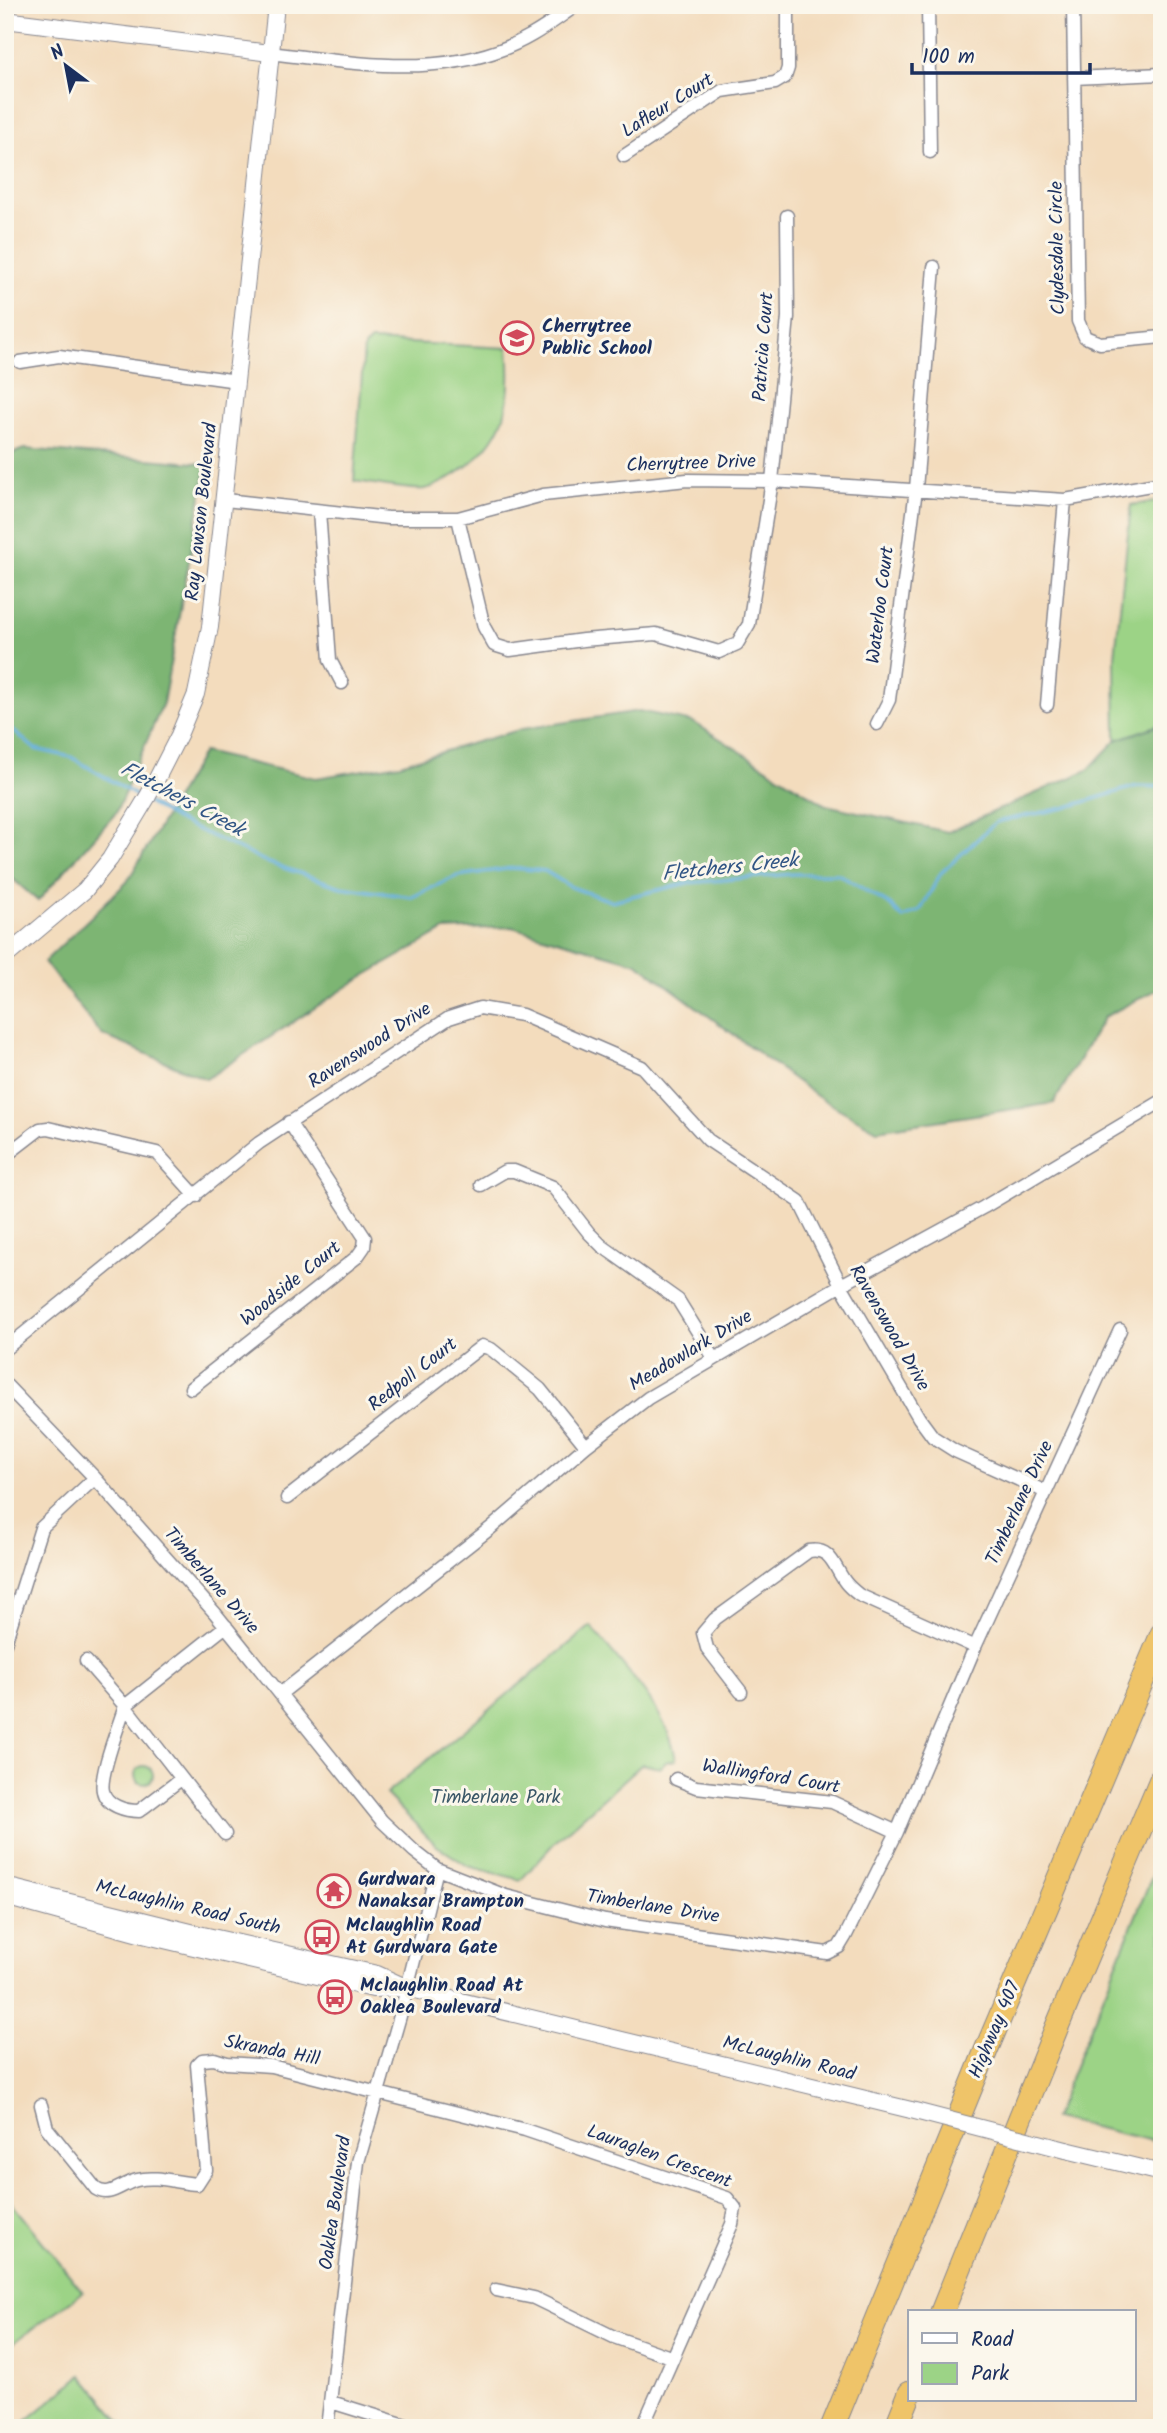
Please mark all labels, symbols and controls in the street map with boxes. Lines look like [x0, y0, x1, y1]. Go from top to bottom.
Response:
north arrow [32, 32, 102, 102]
scale bar [912, 32, 1090, 76]
text: N [45, 37, 71, 69]
text: 100 m [922, 41, 975, 74]
street label: Lafleur Court [616, 65, 721, 146]
street label: Clydesdale Circle [1042, 180, 1074, 315]
street label: Patricia Court [745, 291, 783, 403]
place label: Cherrytree Public School [542, 312, 653, 364]
school or university icon: Cherrytree Public School [498, 319, 536, 357]
street label: Ray Lawson Boulevard [178, 421, 226, 602]
street label: Cherrytree Drive [626, 447, 757, 481]
street label: Waterloo Court [859, 544, 903, 665]
water label: Fletchers Creek [114, 753, 253, 848]
water label: Fletchers Creek [660, 844, 803, 892]
street label: Ravenswood Drive [302, 995, 438, 1097]
street label: Woodside Court [234, 1233, 349, 1334]
street label: Ravenswood Drive [841, 1259, 938, 1397]
street label: Meadowlark Drive [624, 1302, 759, 1400]
street label: Redpoll Court [362, 1330, 465, 1420]
street label: Timberlane Drive [978, 1435, 1062, 1570]
street label: Timberlane Drive [156, 1521, 267, 1642]
street label: Wallingford Court [700, 1751, 842, 1803]
park label: Timberlane Park [432, 1783, 561, 1813]
place label: Gurdwara Nanaksar Brampton [358, 1865, 524, 1917]
street label: McLaughlin Road South [93, 1872, 283, 1944]
temple icon: Gurdwara Nanaksar Brampton [315, 1872, 353, 1910]
street label: Timberlane Drive [584, 1882, 722, 1932]
place label: Mclaughlin Road At Gurdwara Gate [346, 1911, 498, 1963]
bus stop icon: Mclaughlin Road At Gurdwara Gate [303, 1918, 341, 1956]
place label: Mclaughlin Road At Oaklea Boulevard [360, 1971, 524, 2023]
street label: Highway 407 [961, 1975, 1029, 2083]
bus stop icon: Mclaughlin Road At Oaklea Boulevard [316, 1978, 354, 2016]
street label: Skranda Hill [222, 2027, 323, 2075]
street label: McLaughlin Road [719, 2028, 859, 2090]
street label: Lauraglen Crescent [582, 2117, 736, 2197]
street label: Oaklea Boulevard [312, 2134, 360, 2272]
legend [908, 2310, 1136, 2402]
text: Road [971, 2324, 1014, 2357]
text: Park [971, 2358, 1009, 2391]

